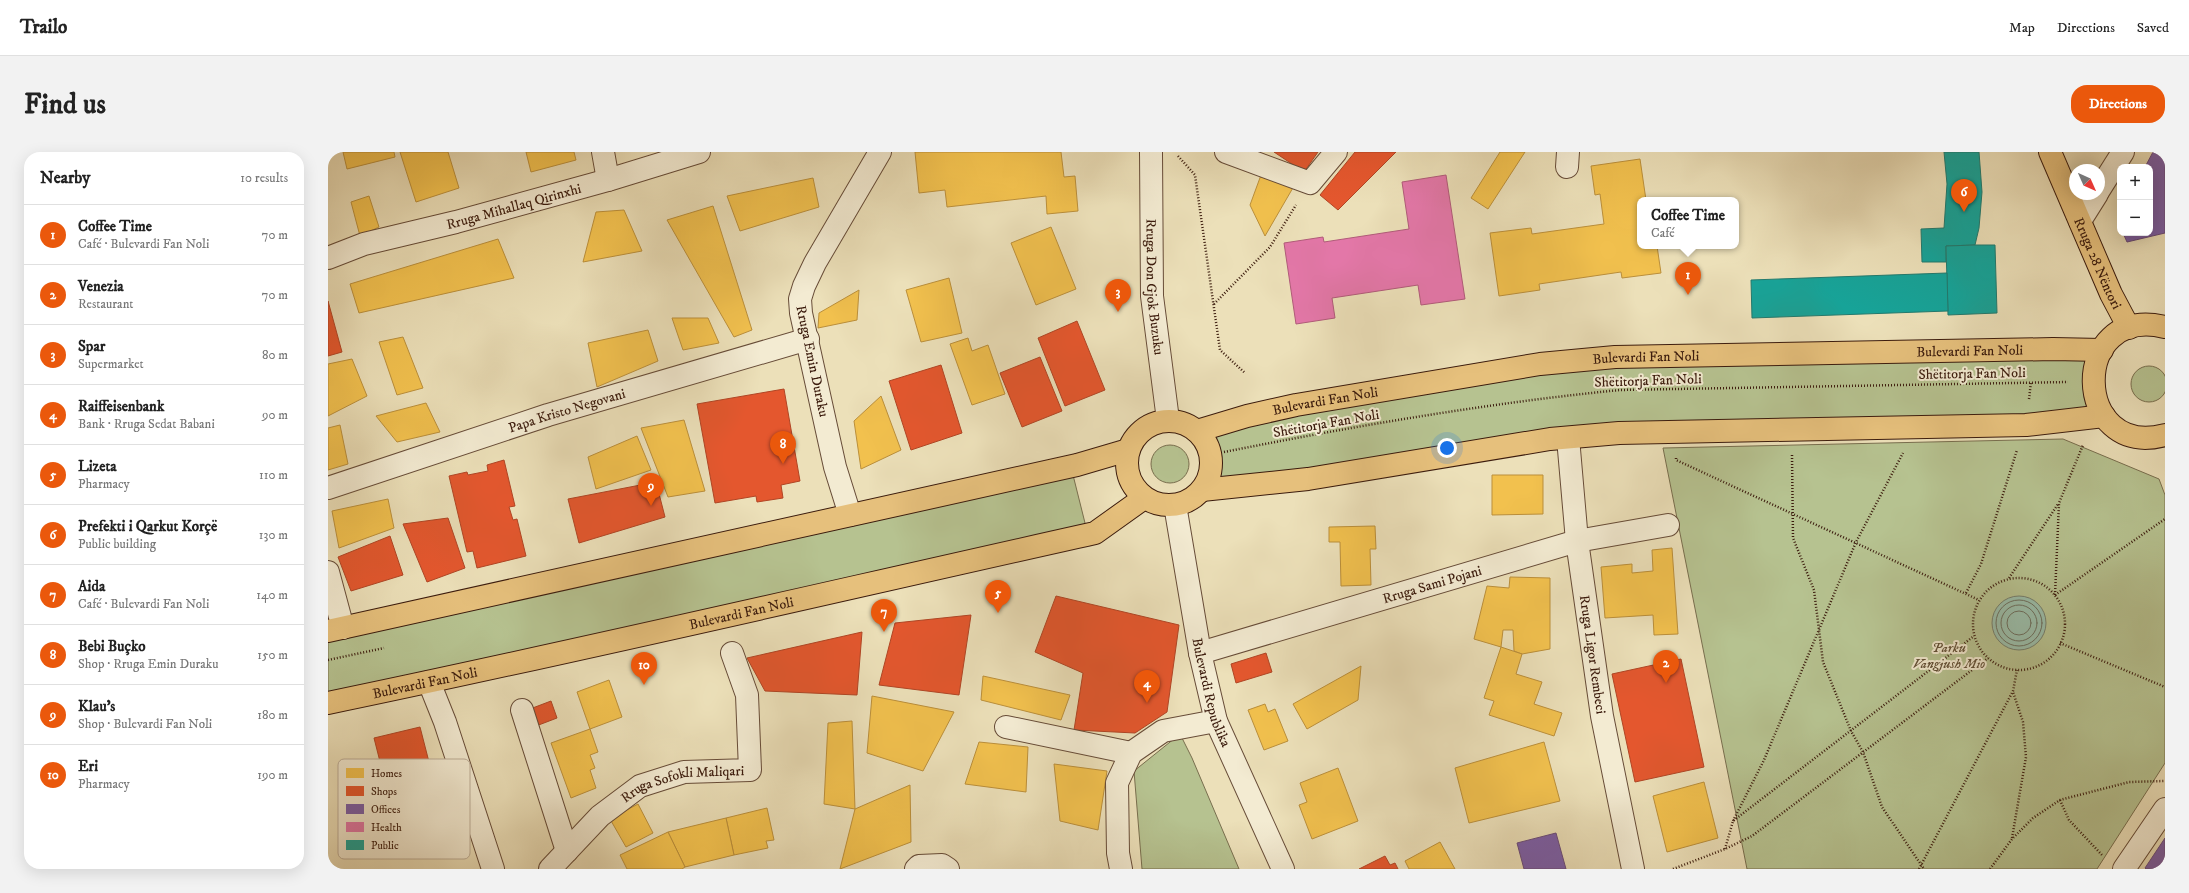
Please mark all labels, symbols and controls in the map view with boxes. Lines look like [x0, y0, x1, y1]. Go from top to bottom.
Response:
text: Trailo [20, 16, 67, 39]
text: Map [2009, 19, 2035, 37]
text: Directions [2057, 19, 2115, 37]
text: Saved [2137, 19, 2169, 37]
button: Directions [2071, 85, 2165, 123]
text: Find us [24, 87, 106, 122]
north arrow [2069, 164, 2105, 200]
map controls [2117, 164, 2153, 236]
button: + [2117, 164, 2153, 200]
text: Nearby [40, 167, 90, 189]
text: 10 results [240, 170, 288, 186]
pin: 6 [1951, 179, 1977, 212]
street label: Rruga Mihallaq Qirinxhi [445, 180, 584, 234]
popup [1637, 197, 1739, 249]
button: − [2117, 200, 2153, 236]
text: Coffee Time [1651, 206, 1725, 225]
street label: Rruga 28 Nëntori [2069, 215, 2126, 313]
text: Coffee Time [78, 217, 152, 236]
street label: Rruga Don Gjok Buzuku [1141, 219, 1168, 356]
text: Café [1651, 225, 1675, 241]
text: 1 [51, 227, 55, 243]
text: 70 m [262, 227, 288, 243]
text: Café · Bulevardi Fan Noli [78, 236, 209, 252]
pin: 1 [1675, 262, 1701, 295]
text: Venezia [78, 277, 124, 296]
pin: 3 [1105, 279, 1131, 312]
text: 2 [50, 287, 56, 303]
text: 70 m [262, 287, 288, 303]
text: Restaurant [78, 296, 134, 312]
street label: Rruga Emin Duraku [791, 304, 833, 419]
text: Spar [78, 337, 105, 356]
street label: Bulevardi Fan Noli [1916, 342, 2024, 361]
text: 3 [51, 347, 55, 363]
text: 80 m [262, 347, 288, 363]
street label: Bulevardi Fan Noli [1592, 347, 1700, 369]
text: Supermarket [78, 356, 144, 372]
street label: Shëtitorja Fan Noli [1918, 364, 2026, 384]
street label: Shëtitorja Fan Noli [1594, 370, 1702, 392]
street label: Bulevardi Fan Noli [1271, 383, 1380, 420]
street label: Papa Kristo Negovani [506, 385, 628, 438]
text: Raiffeisenbank [78, 397, 164, 416]
street label: Shëtitorja Fan Noli [1272, 406, 1381, 442]
text: 4 [49, 407, 57, 423]
text: 90 m [262, 407, 288, 423]
text: Bank · Rruga Sedat Babani [78, 416, 215, 432]
pin: 8 [770, 431, 796, 464]
your location [1437, 438, 1457, 458]
text: Lizeta [78, 457, 117, 476]
text: 5 [50, 467, 56, 483]
text: 110 m [259, 467, 288, 483]
pin: 9 [638, 473, 664, 506]
text: Pharmacy [78, 476, 130, 492]
text: Prefekti i Qarkut Korçë [78, 517, 217, 536]
text: 6 [50, 527, 56, 543]
text: 130 m [259, 527, 288, 543]
text: Public building [78, 536, 156, 552]
street label: Rruga Sami Pojani [1381, 562, 1484, 608]
text: Aida [78, 577, 105, 596]
pin: 5 [985, 580, 1011, 613]
text: 7 [50, 587, 56, 603]
text: 140 m [256, 587, 288, 603]
street label: Bulevardi Fan Noli [687, 593, 796, 634]
street label: Rruga Ligor Rembeci [1575, 594, 1610, 716]
text: Café · Bulevardi Fan Noli [78, 596, 209, 612]
pin: 7 [871, 599, 897, 632]
street label: Bulevardi Republika [1188, 636, 1235, 750]
text: Bebi Buçko [78, 637, 146, 656]
park label: Parku Vangjush Mio [1913, 639, 1985, 673]
text: 8 [50, 647, 56, 663]
text: 150 m [257, 647, 288, 663]
pin: 2 [1653, 650, 1679, 683]
pin: 10 [631, 652, 657, 685]
text: Shop · Rruga Emin Duraku [78, 656, 218, 672]
street label: Bulevardi Fan Noli [371, 664, 480, 703]
pin: 4 [1134, 670, 1160, 703]
text: Klau's [78, 697, 115, 716]
text: 9 [50, 707, 56, 723]
text: 180 m [257, 707, 288, 723]
text: Shop · Bulevardi Fan Noli [78, 716, 212, 732]
text: Eri [78, 757, 98, 776]
legend [338, 759, 470, 859]
street label: Rruga Sofokli Maliqari [618, 762, 745, 807]
text: 10 [47, 767, 59, 783]
text: 190 m [257, 767, 288, 783]
text: Homes [371, 767, 402, 781]
text: Pharmacy [78, 776, 130, 792]
text: Shops [371, 785, 397, 799]
text: Offices [371, 803, 401, 817]
text: Health [371, 821, 402, 835]
text: Public [371, 839, 399, 853]

